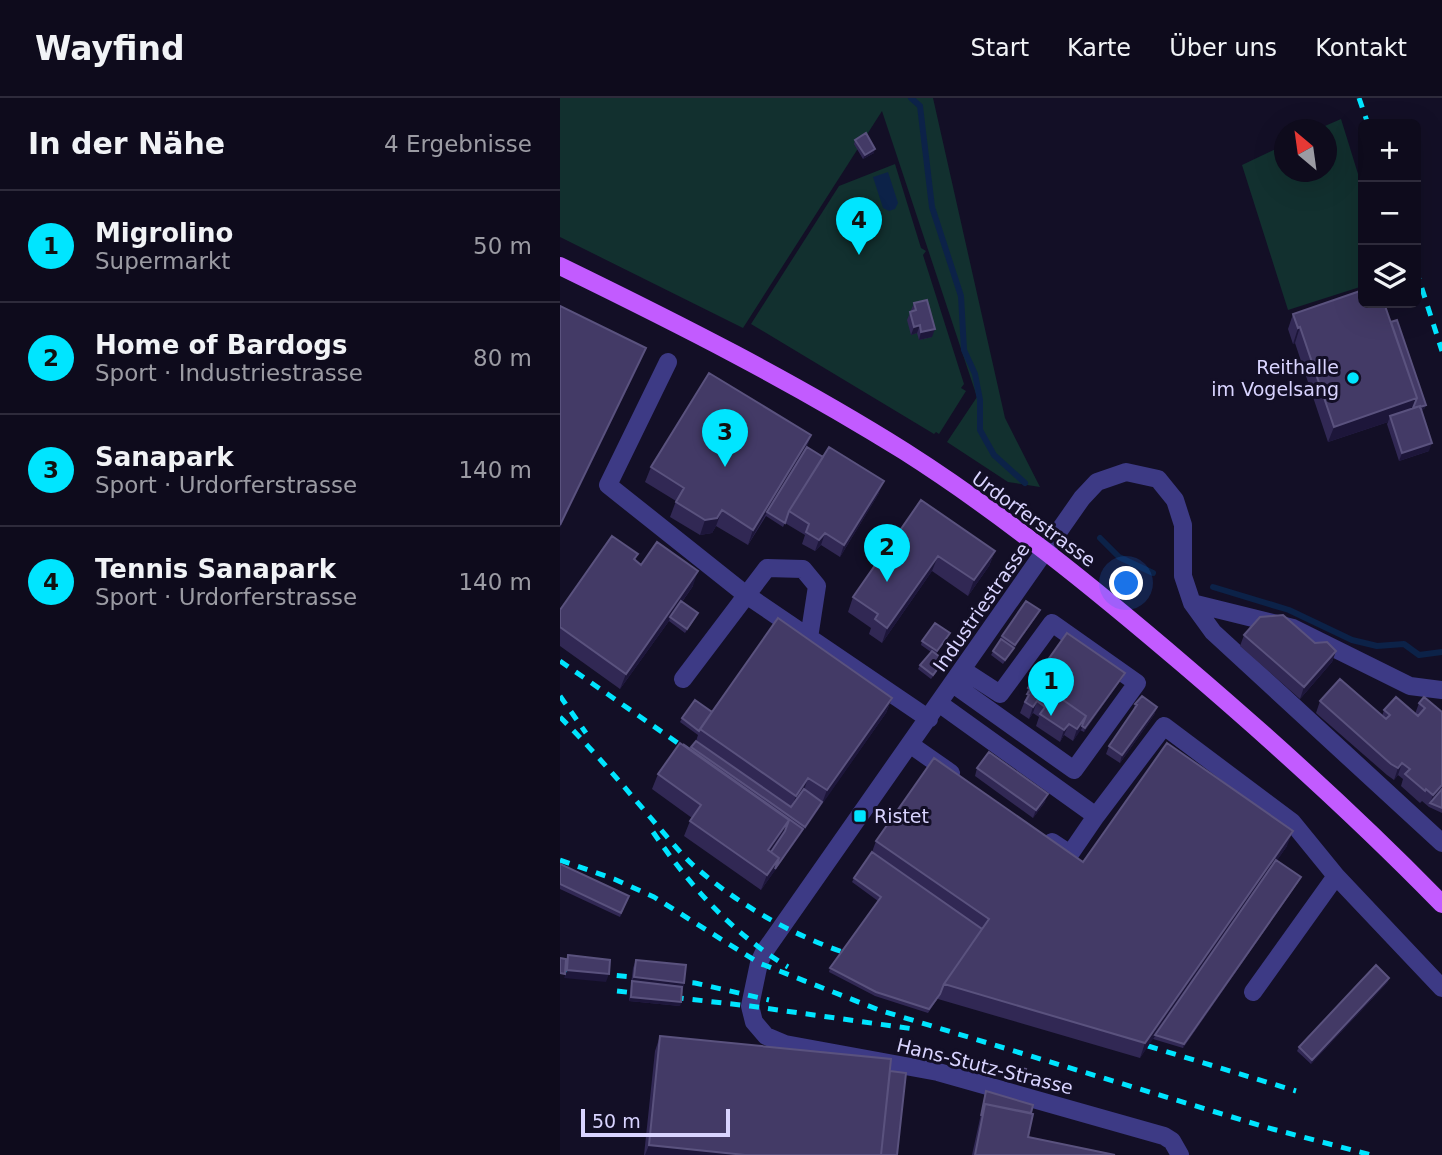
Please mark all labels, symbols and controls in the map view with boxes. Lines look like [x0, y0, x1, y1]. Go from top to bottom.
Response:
text: Wayfind [35, 29, 185, 68]
text: Start [970, 34, 1029, 62]
text: Karte [1067, 34, 1131, 62]
text: Über uns [1169, 34, 1277, 62]
text: Kontakt [1315, 34, 1407, 62]
north arrow [1274, 119, 1337, 182]
map controls [1358, 119, 1421, 308]
button: + [1358, 119, 1421, 182]
text: In der Nähe [28, 126, 225, 161]
text: 4 Ergebnisse [384, 131, 532, 157]
button: − [1358, 182, 1421, 245]
pin: 4 [836, 197, 882, 255]
text: Migrolino [95, 218, 233, 248]
text: 1 [43, 233, 59, 259]
text: 50 m [473, 233, 532, 259]
button: layers [1358, 245, 1421, 308]
text: Supermarkt [95, 248, 230, 274]
text: Home of Bardogs [95, 330, 347, 360]
text: 2 [43, 345, 59, 371]
text: 80 m [473, 345, 532, 371]
place label: Reithalle im Vogelsang [1211, 356, 1339, 400]
text: Sport · Industriestrasse [95, 360, 363, 386]
marker: Reithalle im Vogelsang [1345, 370, 1361, 386]
pin: 3 [702, 409, 748, 467]
text: Sanapark [95, 442, 234, 472]
text: 3 [43, 457, 59, 483]
text: 140 m [458, 457, 532, 483]
street label: Urdorferstrasse [968, 467, 1100, 571]
text: Sport · Urdorferstrasse [95, 472, 357, 498]
pin: 2 [864, 524, 910, 582]
street label: Industriestrasse [928, 538, 1034, 676]
text: Tennis Sanapark [95, 554, 336, 584]
your location [1109, 566, 1143, 600]
text: 4 [43, 569, 59, 595]
text: 140 m [458, 569, 532, 595]
text: Sport · Urdorferstrasse [95, 584, 357, 610]
pin: 1 [1028, 658, 1074, 716]
place label: Ristet [874, 805, 929, 827]
marker: Ristet [852, 808, 868, 824]
street label: Hans-Stutz-Strasse [895, 1033, 1075, 1099]
scale bar [581, 1106, 730, 1138]
text: 50 m [592, 1110, 641, 1132]

